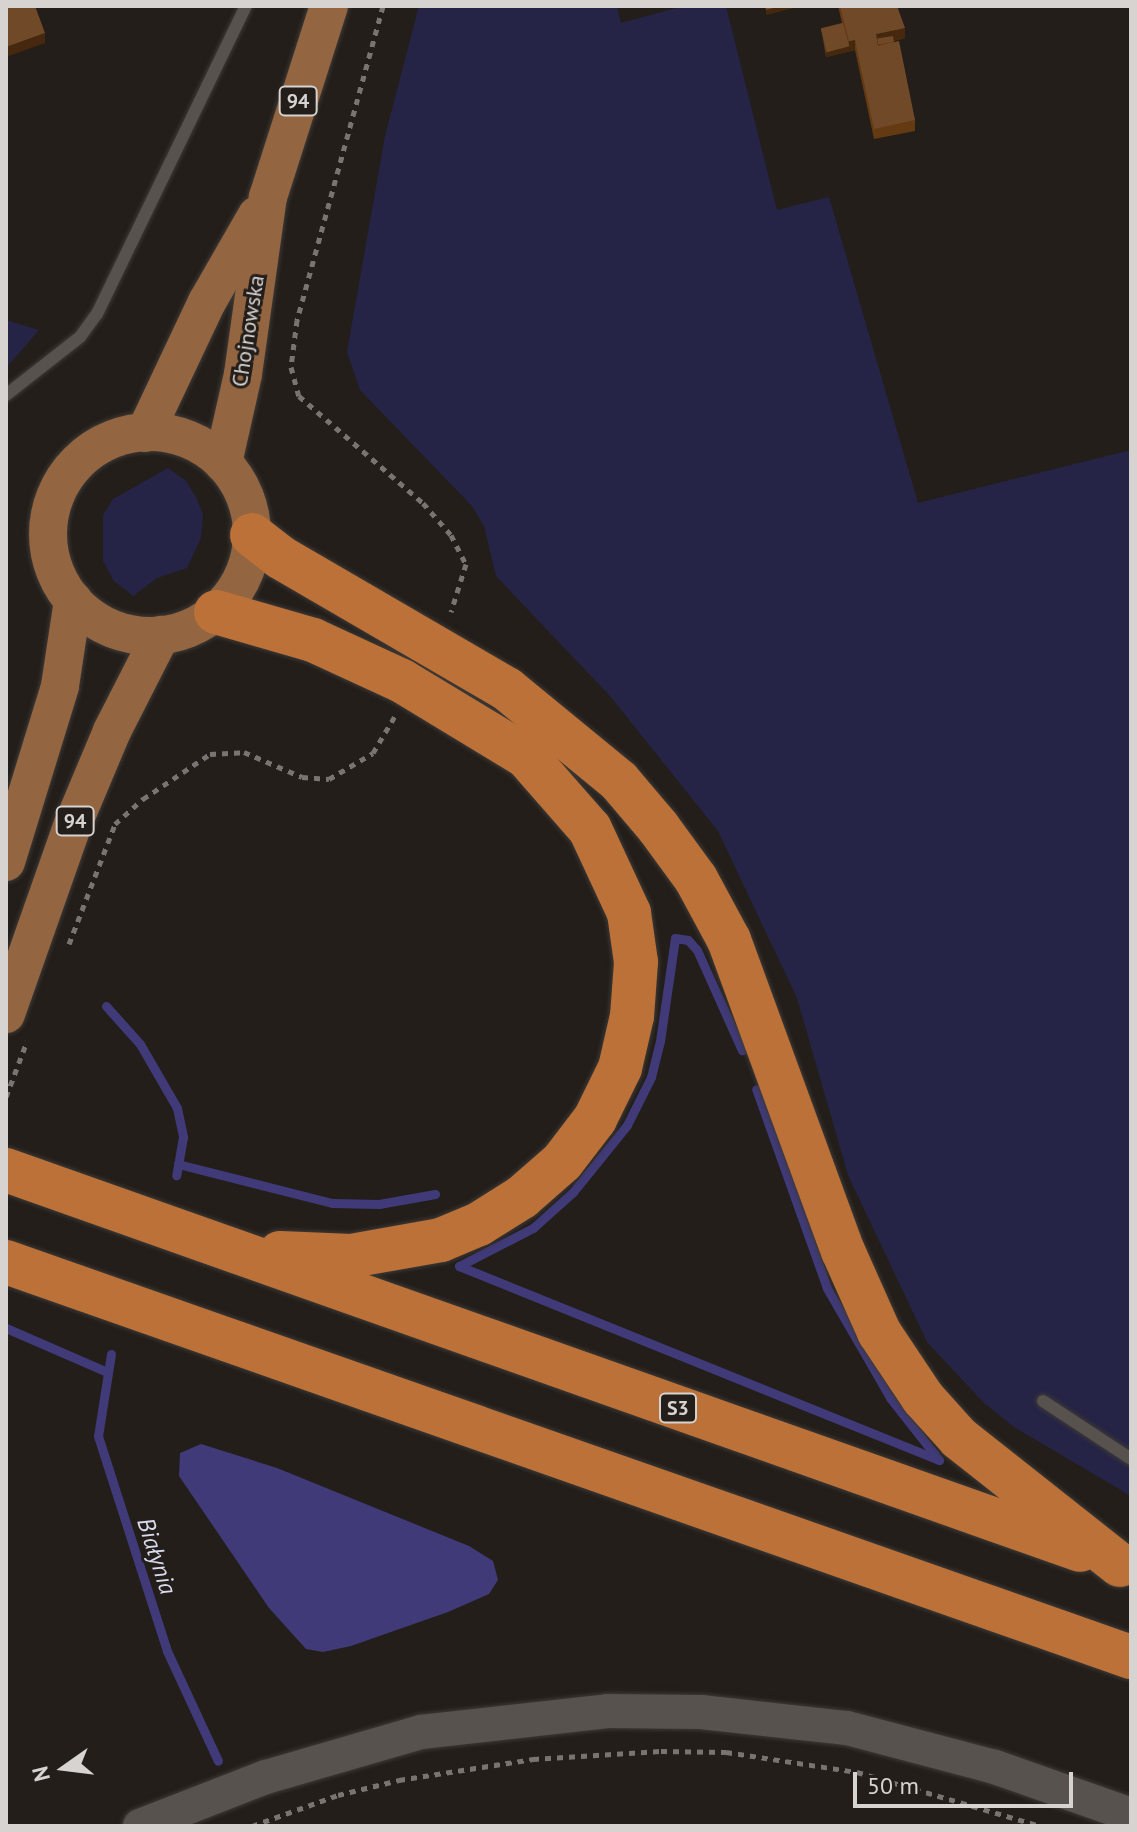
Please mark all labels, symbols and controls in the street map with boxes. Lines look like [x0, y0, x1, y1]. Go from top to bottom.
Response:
road number: 94 [278, 85, 318, 117]
street label: Chojnowska [226, 273, 270, 389]
road number: 94 [55, 805, 95, 837]
road number: S3 [658, 1392, 698, 1424]
water label: Białynia [131, 1514, 183, 1598]
north arrow [24, 1728, 104, 1808]
scale bar [857, 1756, 1077, 1806]
text: N [25, 1763, 56, 1784]
text: 50 m [867, 1770, 919, 1801]

